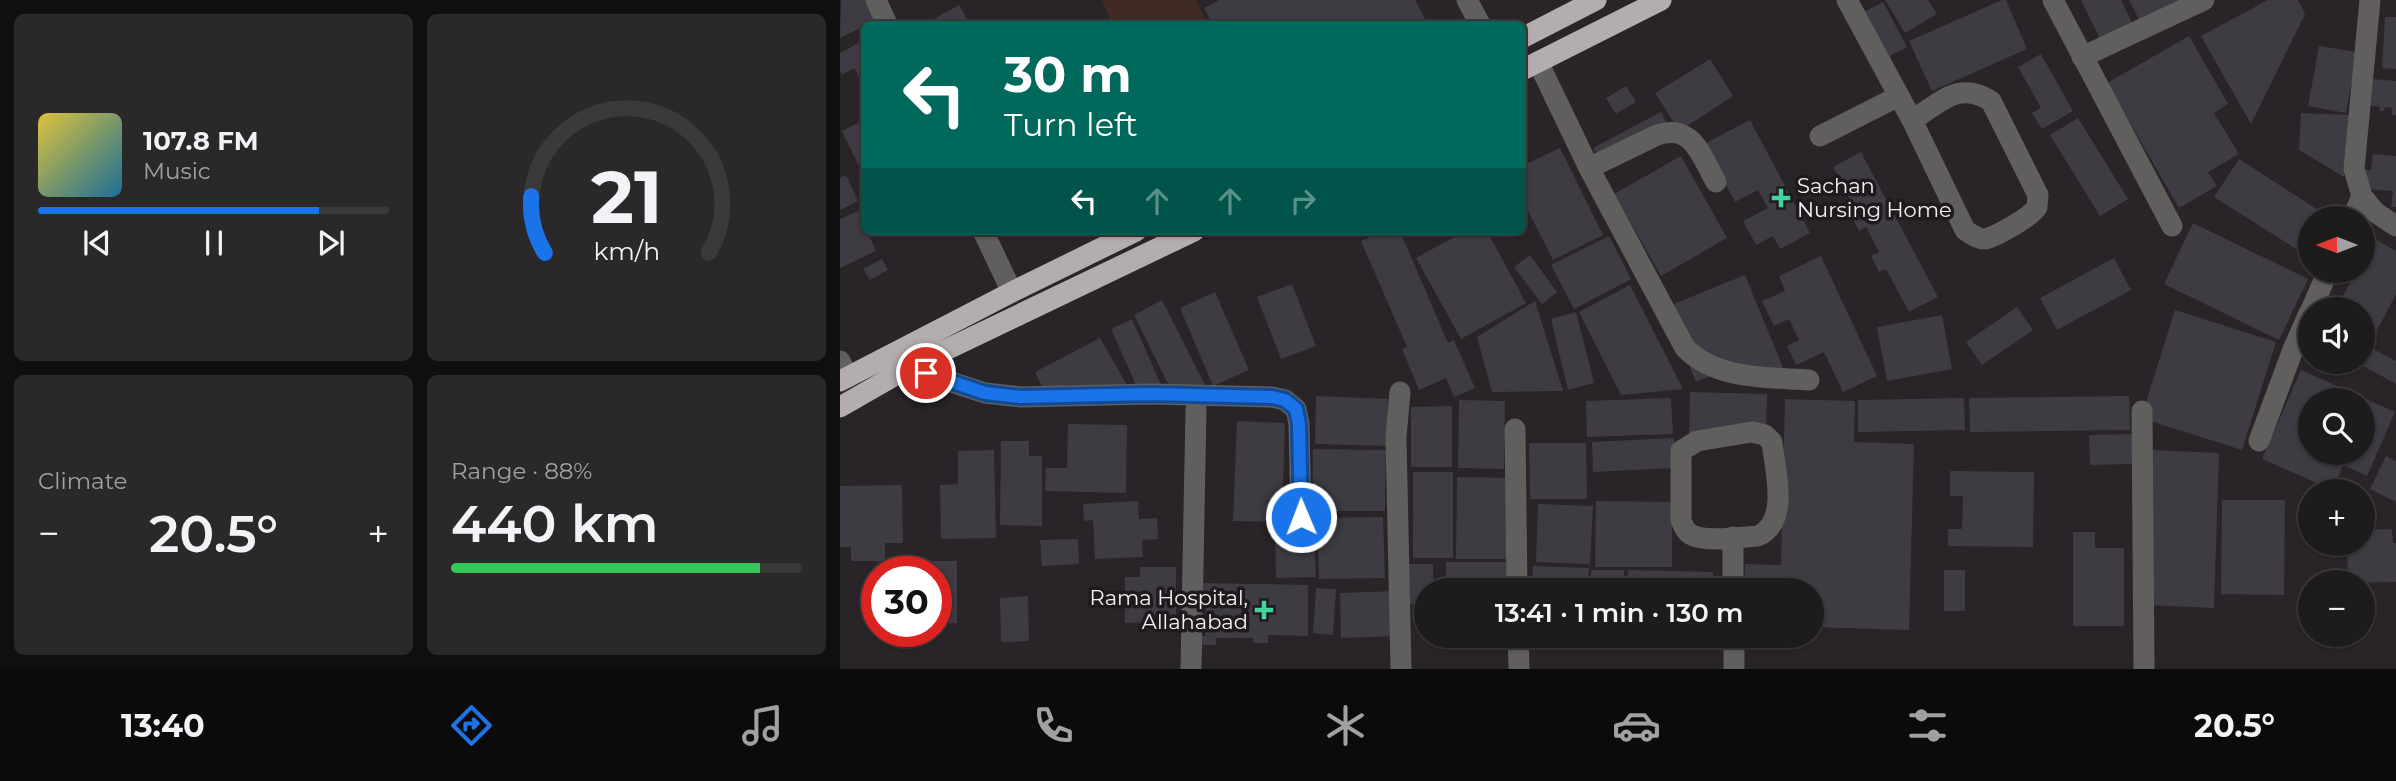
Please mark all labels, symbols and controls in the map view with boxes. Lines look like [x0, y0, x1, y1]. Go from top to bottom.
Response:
text: 30 m [1004, 45, 1132, 104]
icon: left [889, 49, 980, 140]
text: Turn left [1004, 105, 1138, 144]
text: 107.8 FM [143, 125, 259, 157]
text: 21 [591, 154, 662, 242]
text: Music [143, 157, 211, 185]
place label: Sachan Nursing Home [1797, 173, 1952, 222]
icon: left [1065, 182, 1103, 220]
icon: ahead [1138, 182, 1176, 220]
icon: ahead [1211, 182, 1249, 220]
icon: right [1284, 182, 1322, 220]
marker: Sachan Nursing Home [1771, 188, 1791, 208]
north arrow [2298, 206, 2375, 284]
map controls [2298, 206, 2375, 647]
icon: previous [78, 224, 116, 262]
icon: pause [195, 224, 233, 262]
icon: next [312, 224, 350, 262]
text: km/h [593, 236, 660, 266]
button: sound [2298, 297, 2375, 374]
pin [896, 343, 956, 403]
icon: arrive [907, 354, 945, 392]
button: search [2298, 388, 2375, 465]
text: Range · 88% [451, 457, 592, 485]
text: Climate [38, 467, 127, 495]
button: + [2298, 479, 2375, 556]
position arrow [1264, 480, 1338, 554]
text: 440 km [451, 492, 658, 555]
text: 20.5° [149, 502, 278, 565]
text: − [38, 510, 60, 557]
text: + [367, 510, 389, 557]
speed limit sign: 30 [861, 556, 952, 647]
button: − [2298, 570, 2375, 647]
place label: Rama Hospital, Allahabad [1090, 585, 1248, 634]
text: 13:41 · 1 min · 130 m [1495, 597, 1743, 629]
marker: Rama Hospital, Allahabad [1254, 600, 1274, 620]
icon: directions [447, 701, 496, 750]
icon: music [738, 701, 787, 750]
icon: phone [1029, 701, 1078, 750]
icon: climate [1321, 701, 1370, 750]
icon: car [1612, 701, 1661, 750]
icon: filters [1903, 701, 1952, 750]
text: 13:40 [121, 706, 205, 745]
text: 20.5° [2194, 706, 2275, 745]

